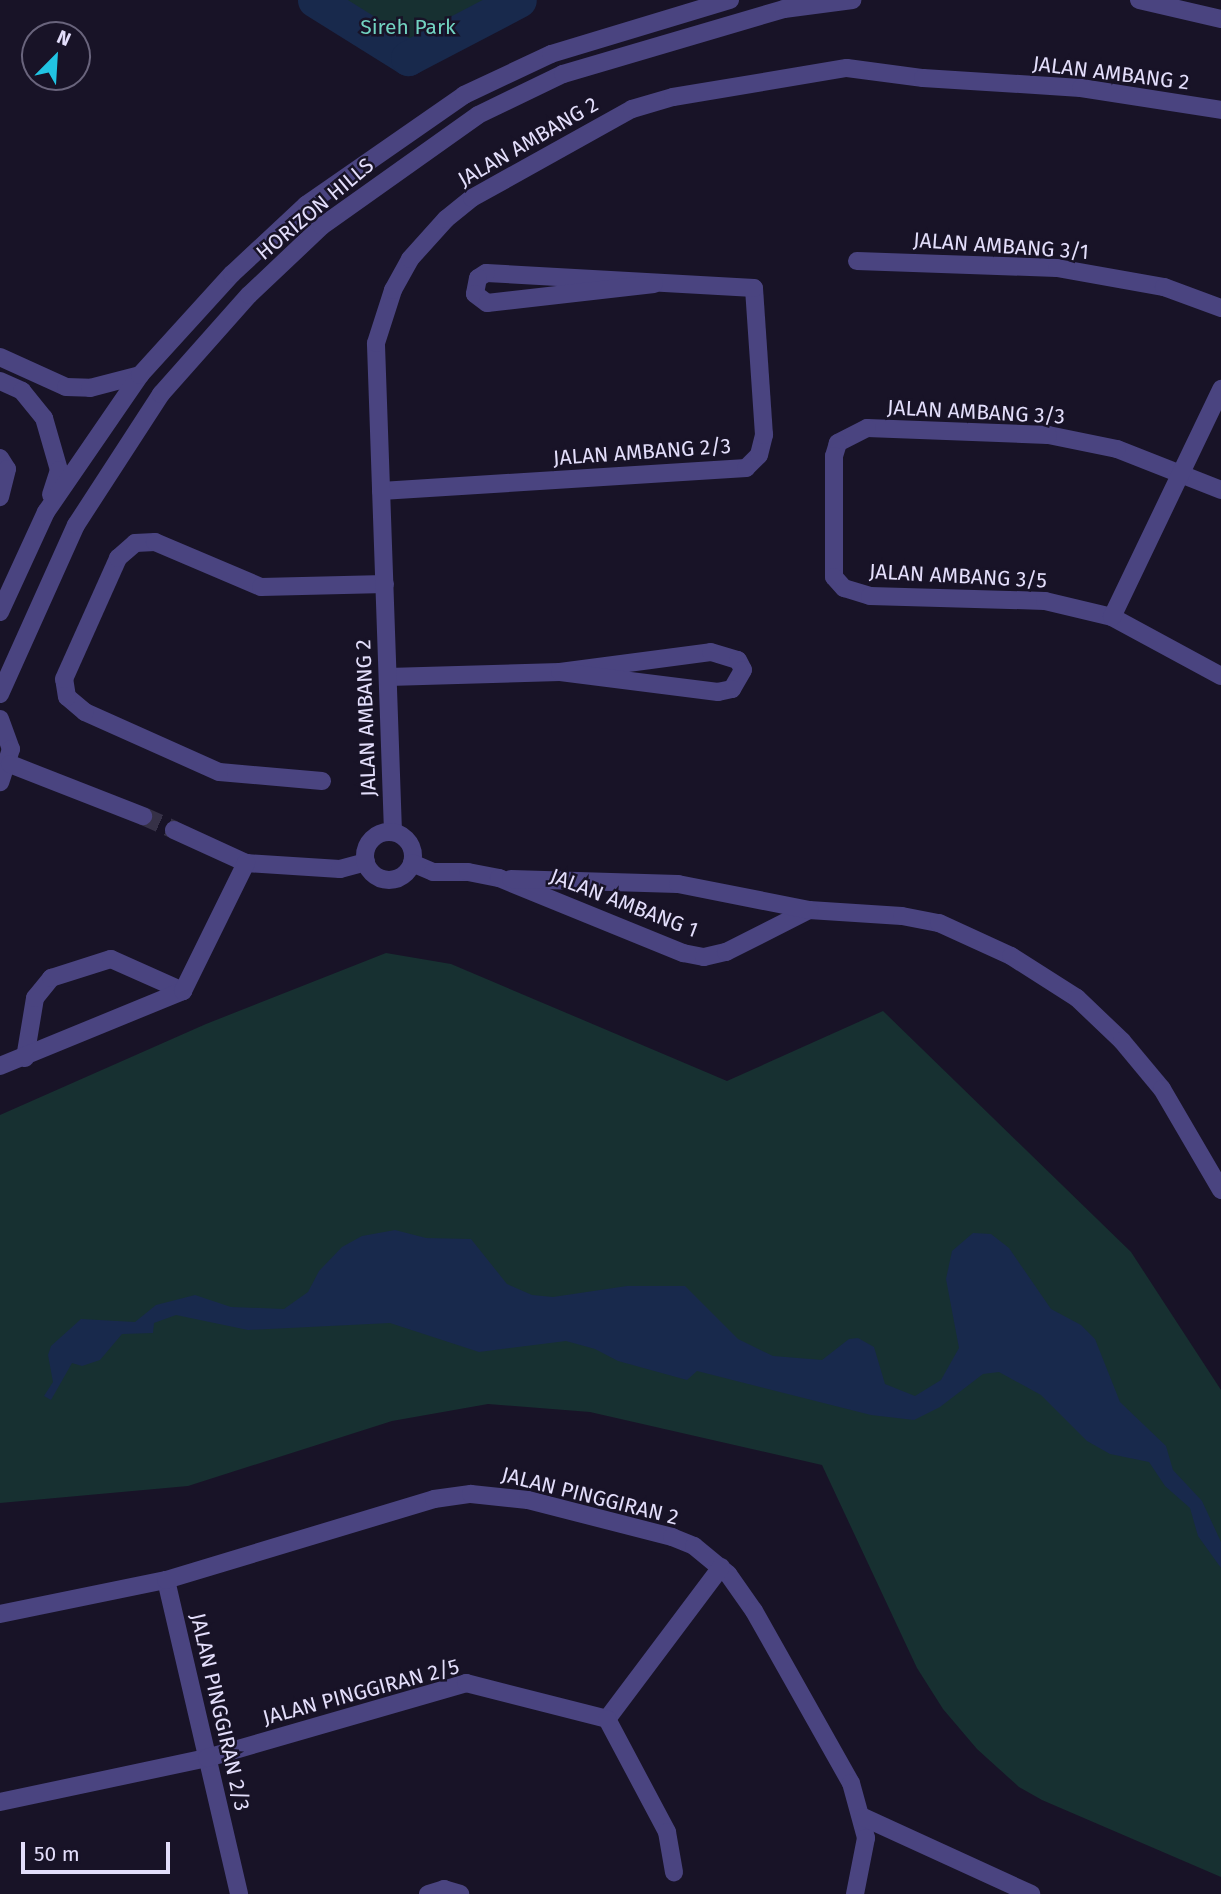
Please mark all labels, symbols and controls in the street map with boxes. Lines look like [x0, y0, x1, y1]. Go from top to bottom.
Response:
park label: Sireh Park [360, 14, 456, 40]
north arrow [21, 21, 91, 91]
text: N [53, 25, 74, 51]
street label: JALAN AMBANG 2 [1031, 51, 1191, 95]
street label: JALAN AMBANG 2 [454, 92, 602, 192]
street label: HORIZON HILLS [251, 153, 379, 265]
street label: JALAN AMBANG 3/1 [912, 227, 1090, 265]
street label: JALAN AMBANG 3/3 [887, 395, 1065, 429]
street label: JALAN AMBANG 2/3 [552, 433, 732, 471]
street label: JALAN AMBANG 3/5 [868, 559, 1048, 593]
street label: JALAN AMBANG 2 [351, 639, 381, 797]
street label: JALAN AMBANG 1 [547, 863, 701, 943]
street label: JALAN PINGGIRAN 2 [499, 1462, 681, 1530]
street label: JALAN PINGGIRAN 2/3 [185, 1611, 255, 1813]
street label: JALAN PINGGIRAN 2/5 [260, 1654, 462, 1730]
scale bar [24, 1828, 173, 1872]
text: 50 m [34, 1841, 80, 1867]

